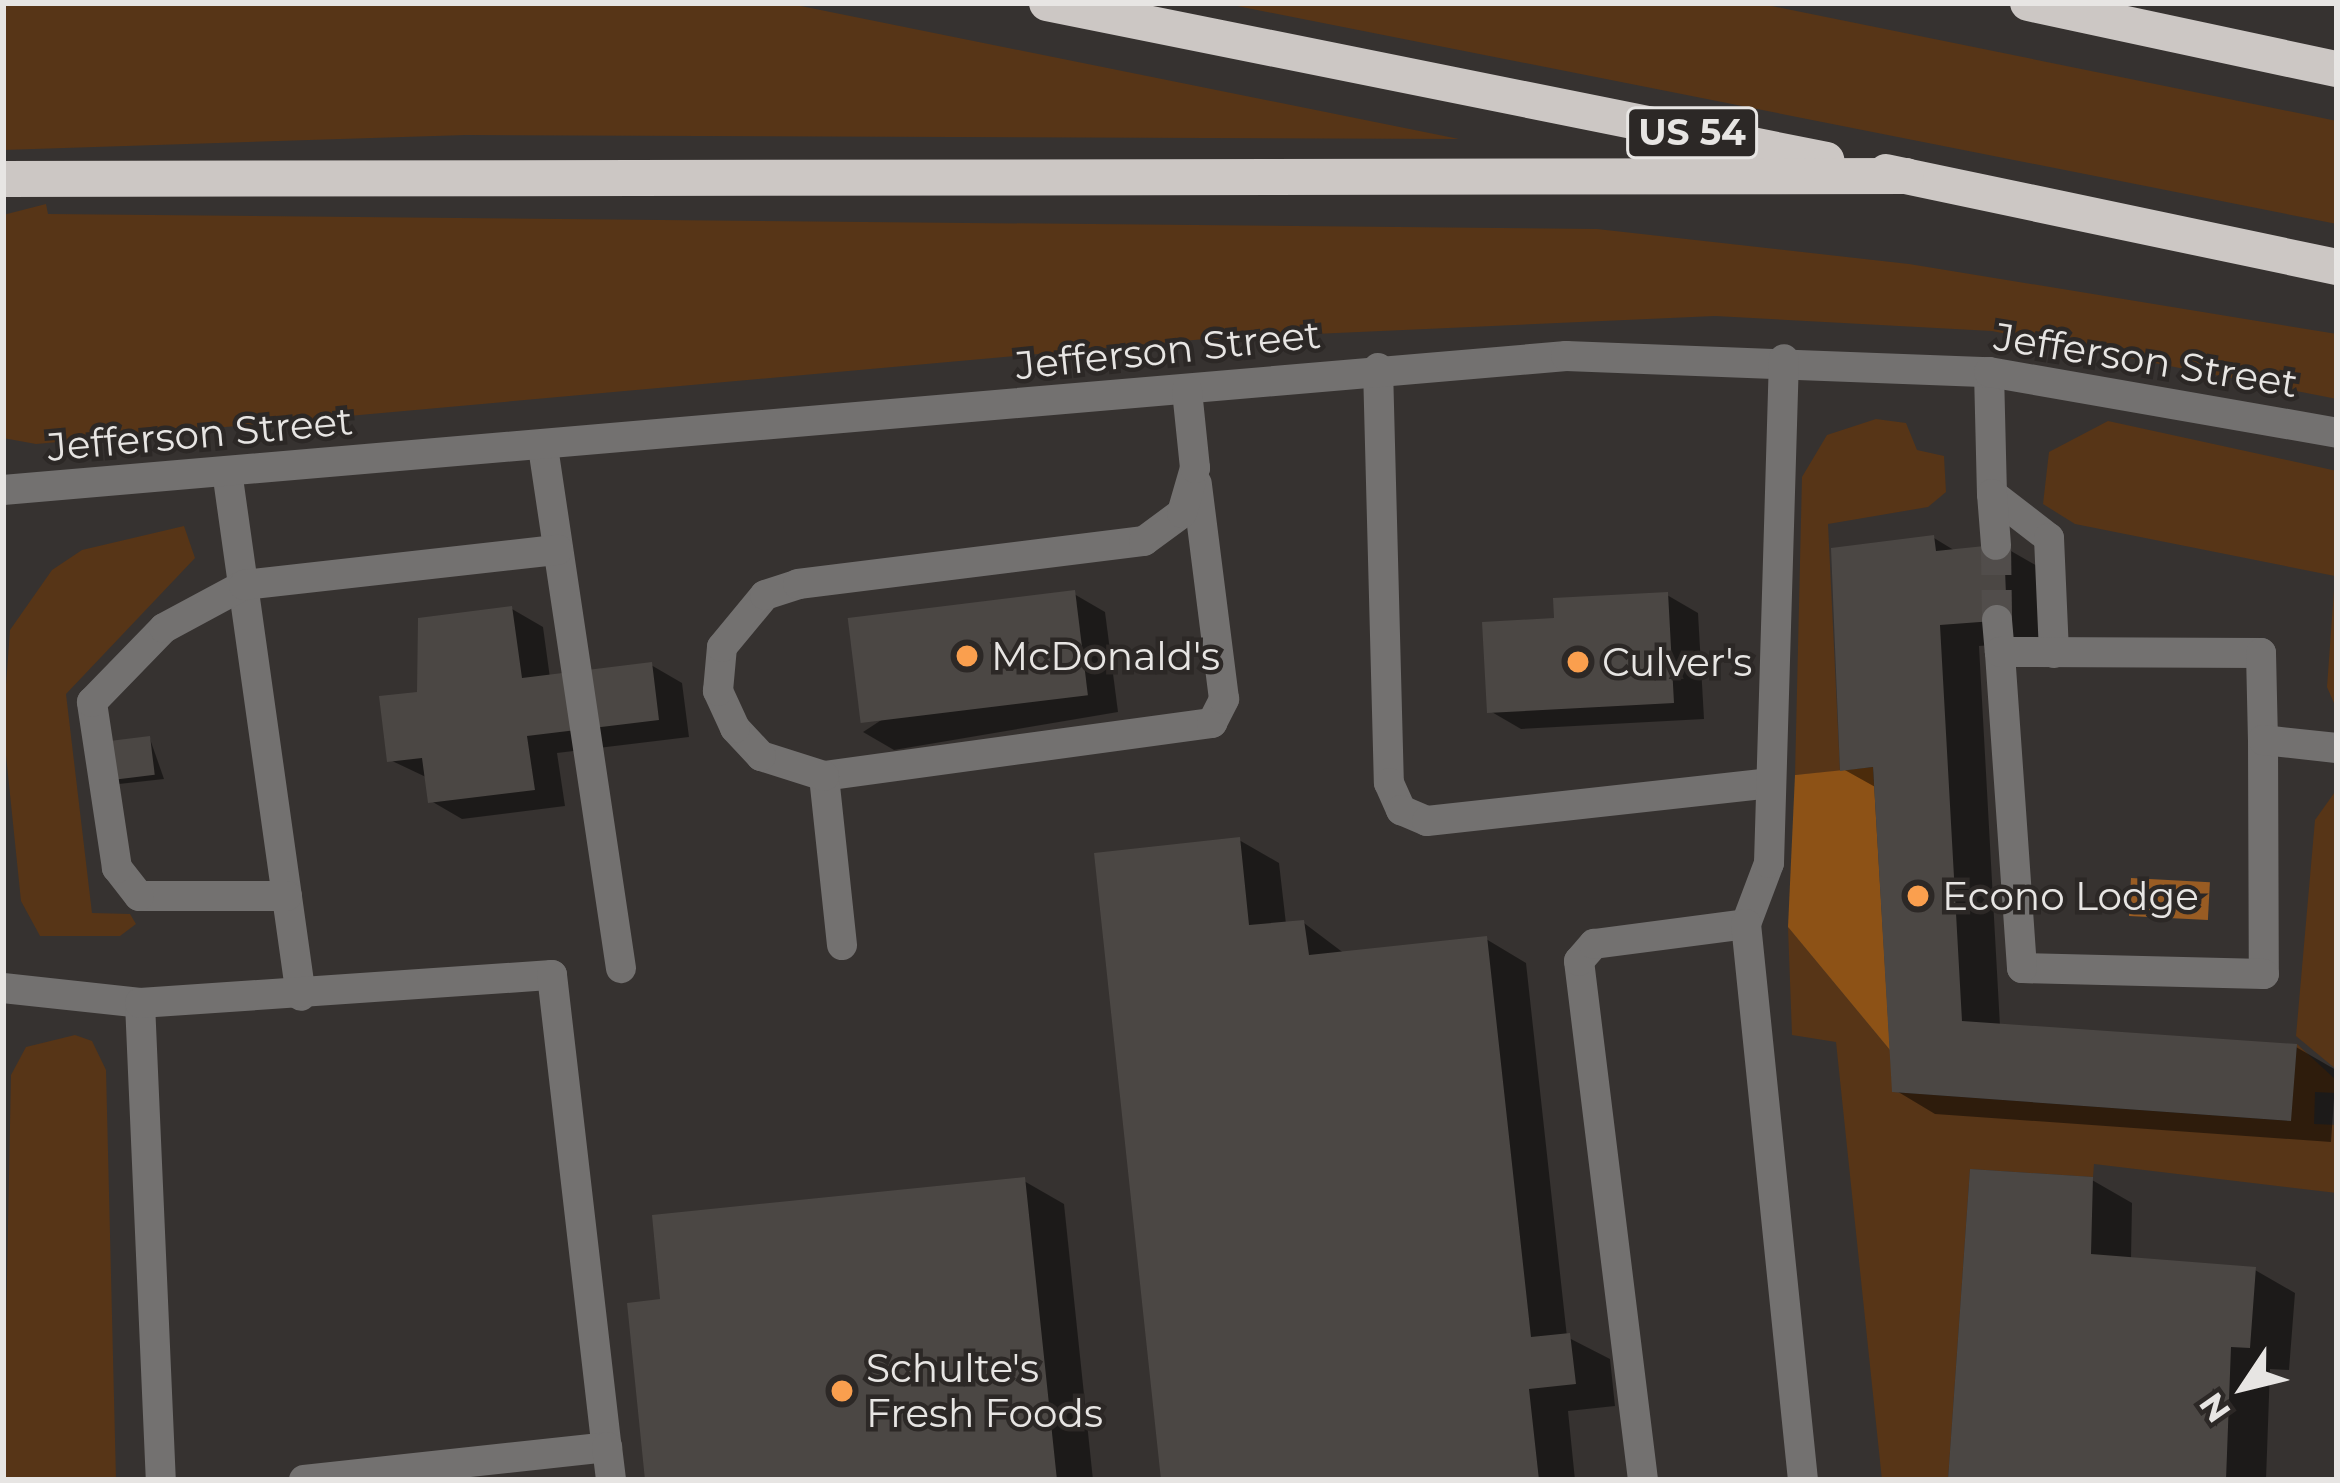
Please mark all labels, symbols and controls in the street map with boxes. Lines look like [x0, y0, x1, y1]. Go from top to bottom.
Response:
road number: US 54 [1626, 103, 1758, 163]
street label: Jefferson Street [1013, 311, 1323, 389]
street label: Jefferson Street [1991, 313, 2301, 407]
street label: Jefferson Street [45, 397, 355, 471]
place label: McDonald's [991, 633, 1220, 679]
place label: Culver's [1602, 639, 1752, 685]
marker: McDonald's [954, 643, 980, 669]
marker: Culver's [1565, 649, 1591, 675]
place label: Econo Lodge [1942, 873, 2199, 919]
marker: Econo Lodge [1905, 883, 1931, 909]
north arrow [2184, 1327, 2304, 1447]
place label: Schulte's Fresh Foods [866, 1346, 1103, 1437]
marker: Schulte's Fresh Foods [829, 1378, 855, 1404]
text: N [2190, 1385, 2239, 1430]

